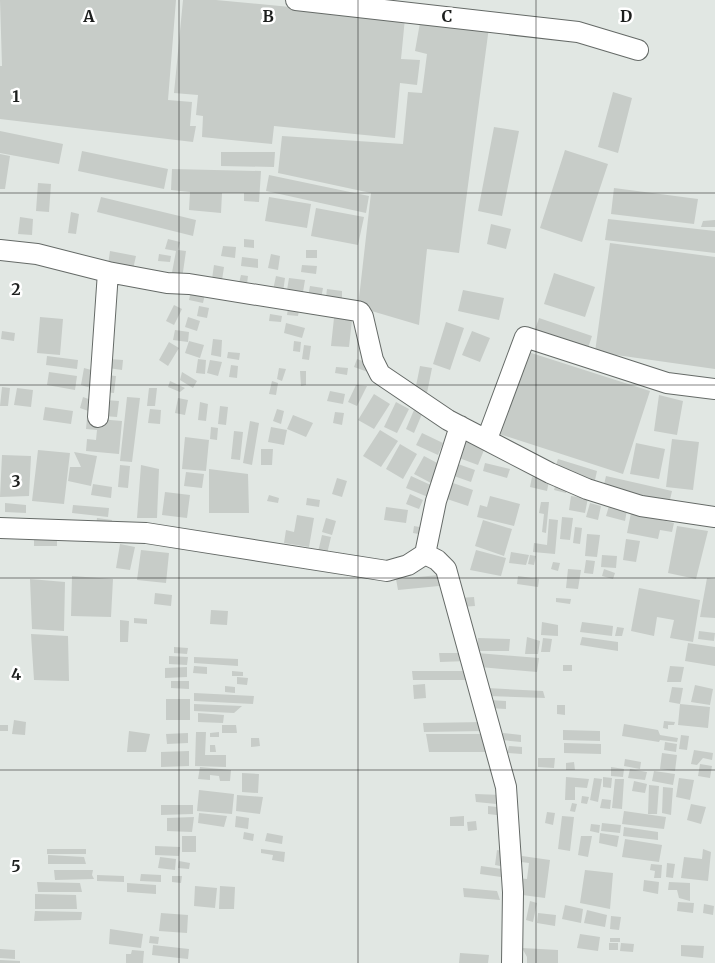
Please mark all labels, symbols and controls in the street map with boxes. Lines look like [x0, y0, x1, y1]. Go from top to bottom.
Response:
text: A [82, 6, 95, 26]
text: B [262, 6, 274, 26]
text: C [442, 6, 452, 26]
text: D [620, 6, 632, 26]
text: 1 [12, 86, 20, 106]
text: 2 [11, 279, 21, 299]
text: 3 [11, 471, 21, 491]
text: 4 [11, 664, 21, 684]
text: 5 [11, 856, 21, 876]

